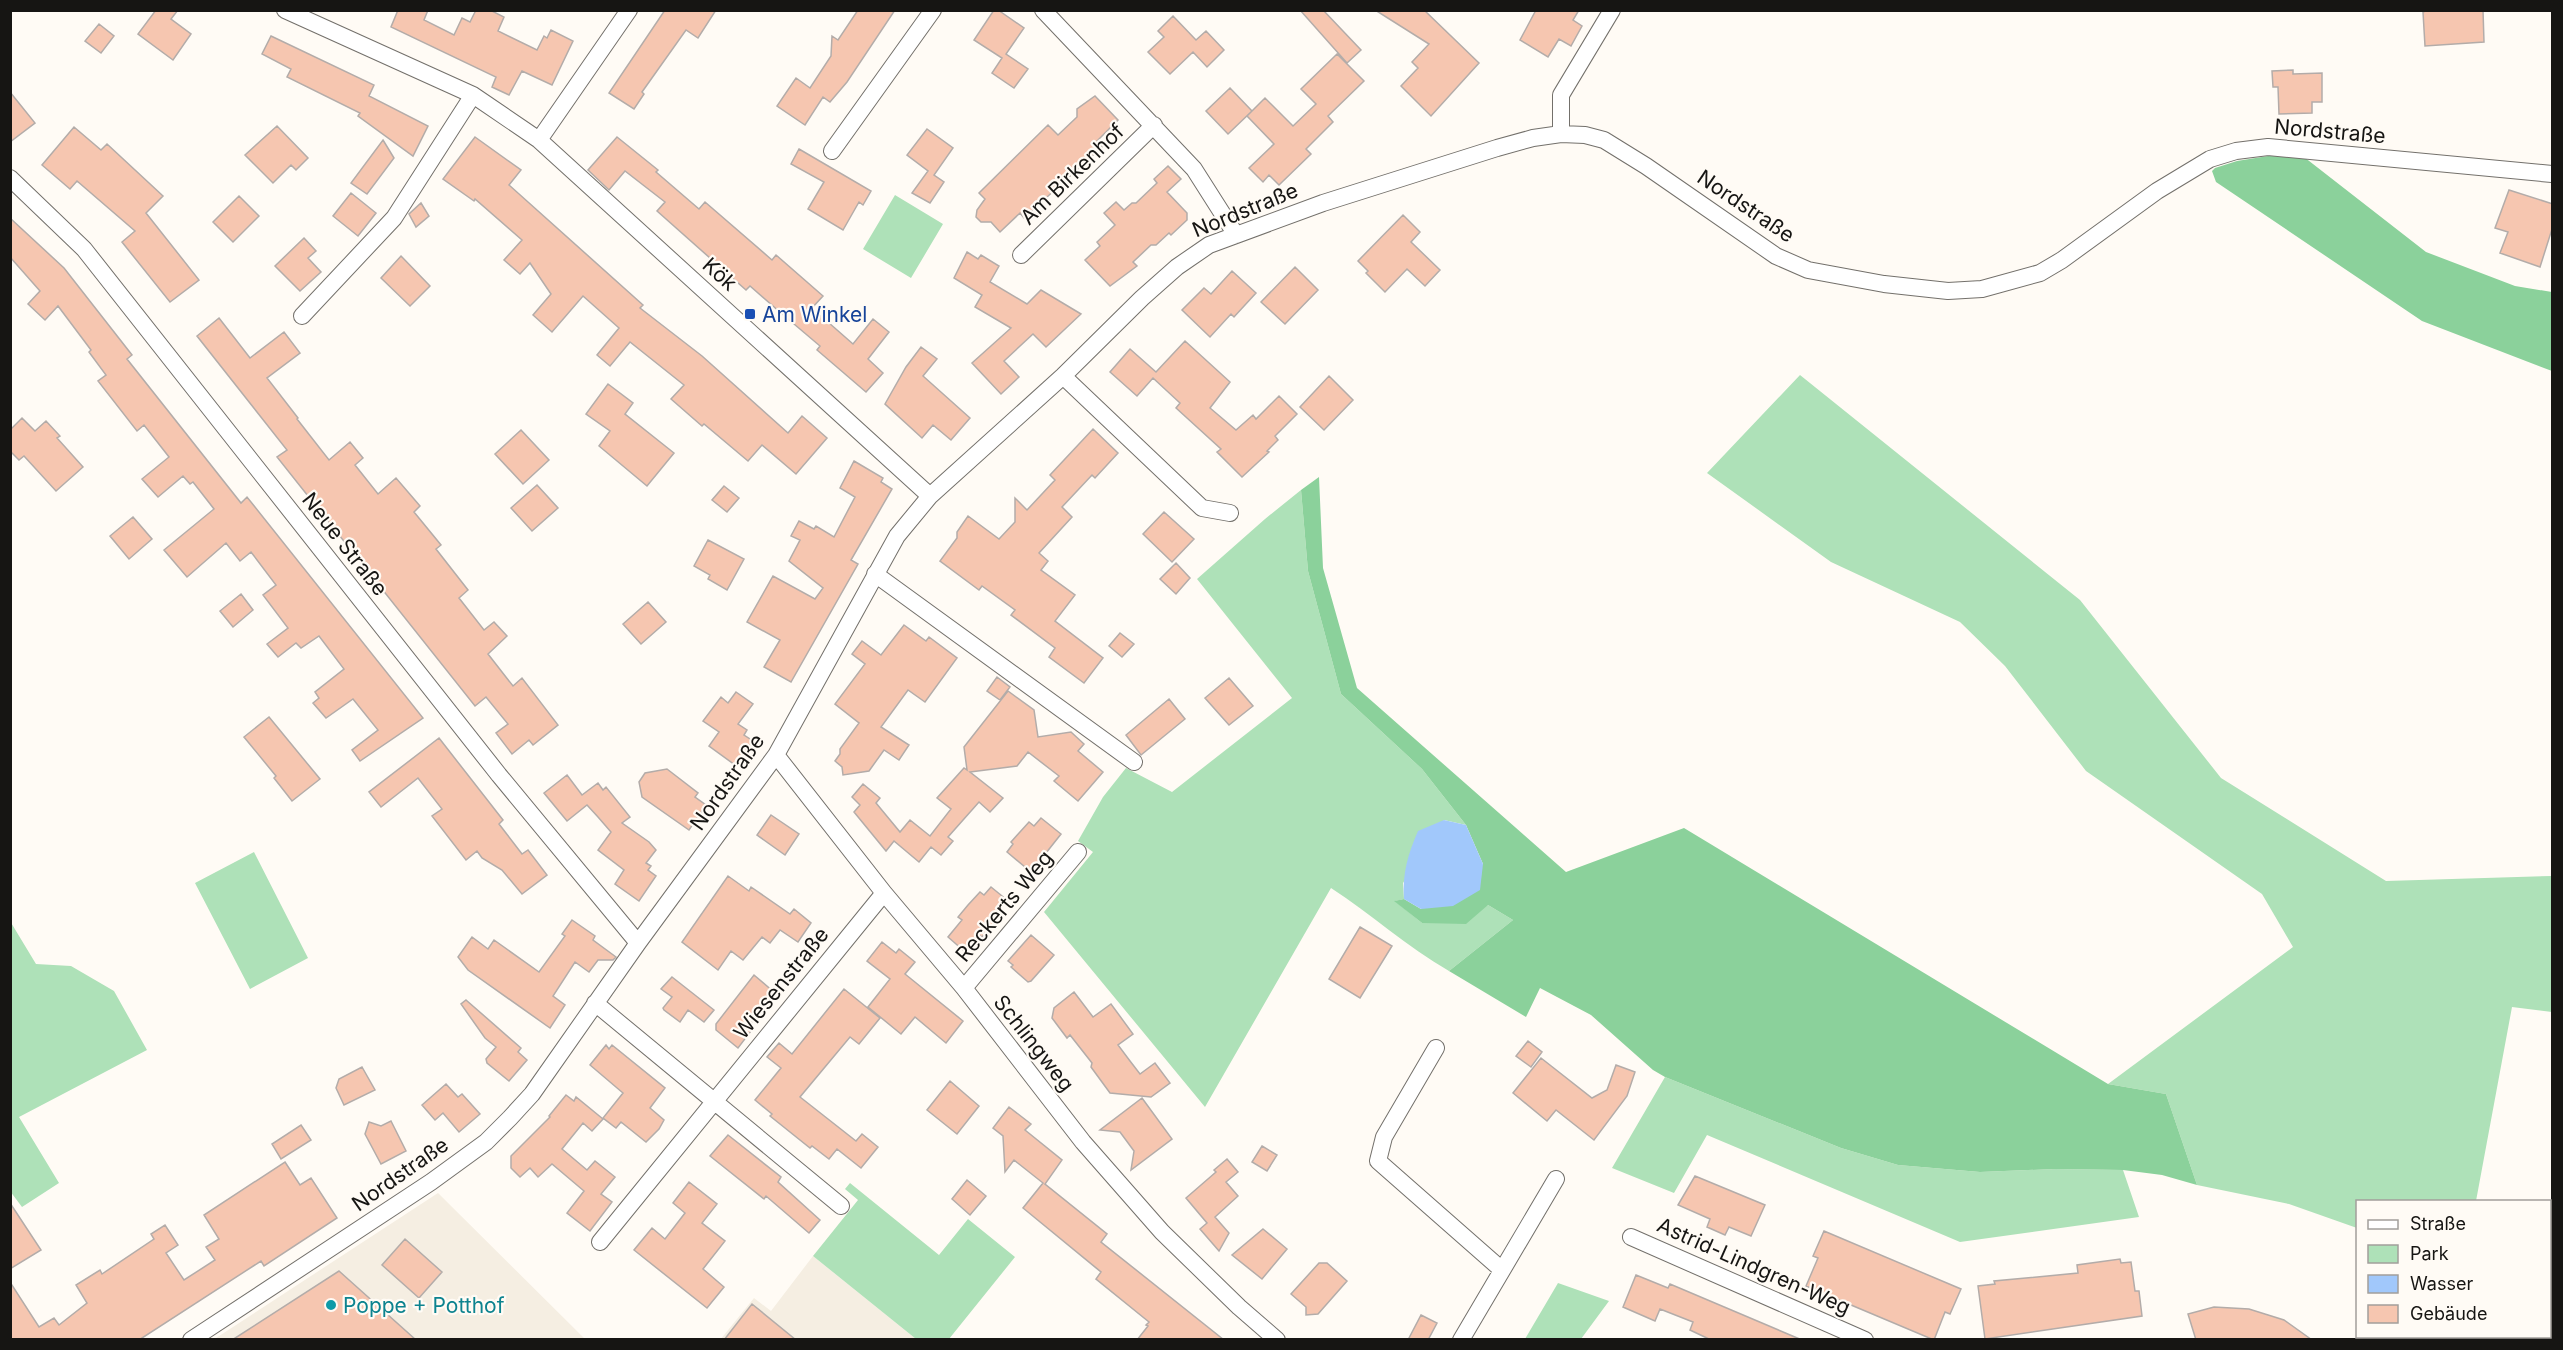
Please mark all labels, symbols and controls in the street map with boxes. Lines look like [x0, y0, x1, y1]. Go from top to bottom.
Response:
street label: Nordstraße [2273, 114, 2387, 148]
street label: Am Birkenhof [1015, 118, 1129, 230]
street label: Nordstraße [1693, 164, 1799, 248]
street label: Nordstraße [1189, 177, 1301, 243]
street label: Kök [698, 252, 743, 296]
place label: Am Winkel [762, 302, 867, 327]
marker: Am Winkel [743, 307, 757, 321]
street label: Neue Straße [297, 488, 393, 600]
street label: Nordstraße [685, 729, 769, 835]
street label: Reckerts Weg [950, 845, 1058, 967]
street label: Wiesenstraße [728, 922, 834, 1044]
street label: Schlingweg [989, 990, 1079, 1096]
street label: Nordstraße [347, 1132, 453, 1216]
legend [2356, 1200, 2551, 1338]
street label: Astrid-Lindgren-Weg [1653, 1212, 1855, 1320]
text: Straße [2410, 1213, 2466, 1234]
text: Park [2410, 1243, 2449, 1264]
text: Wasser [2410, 1273, 2473, 1294]
place label: Poppe + Potthof [343, 1293, 505, 1318]
marker: Poppe + Potthof [324, 1298, 338, 1312]
text: Gebäude [2410, 1303, 2487, 1324]

